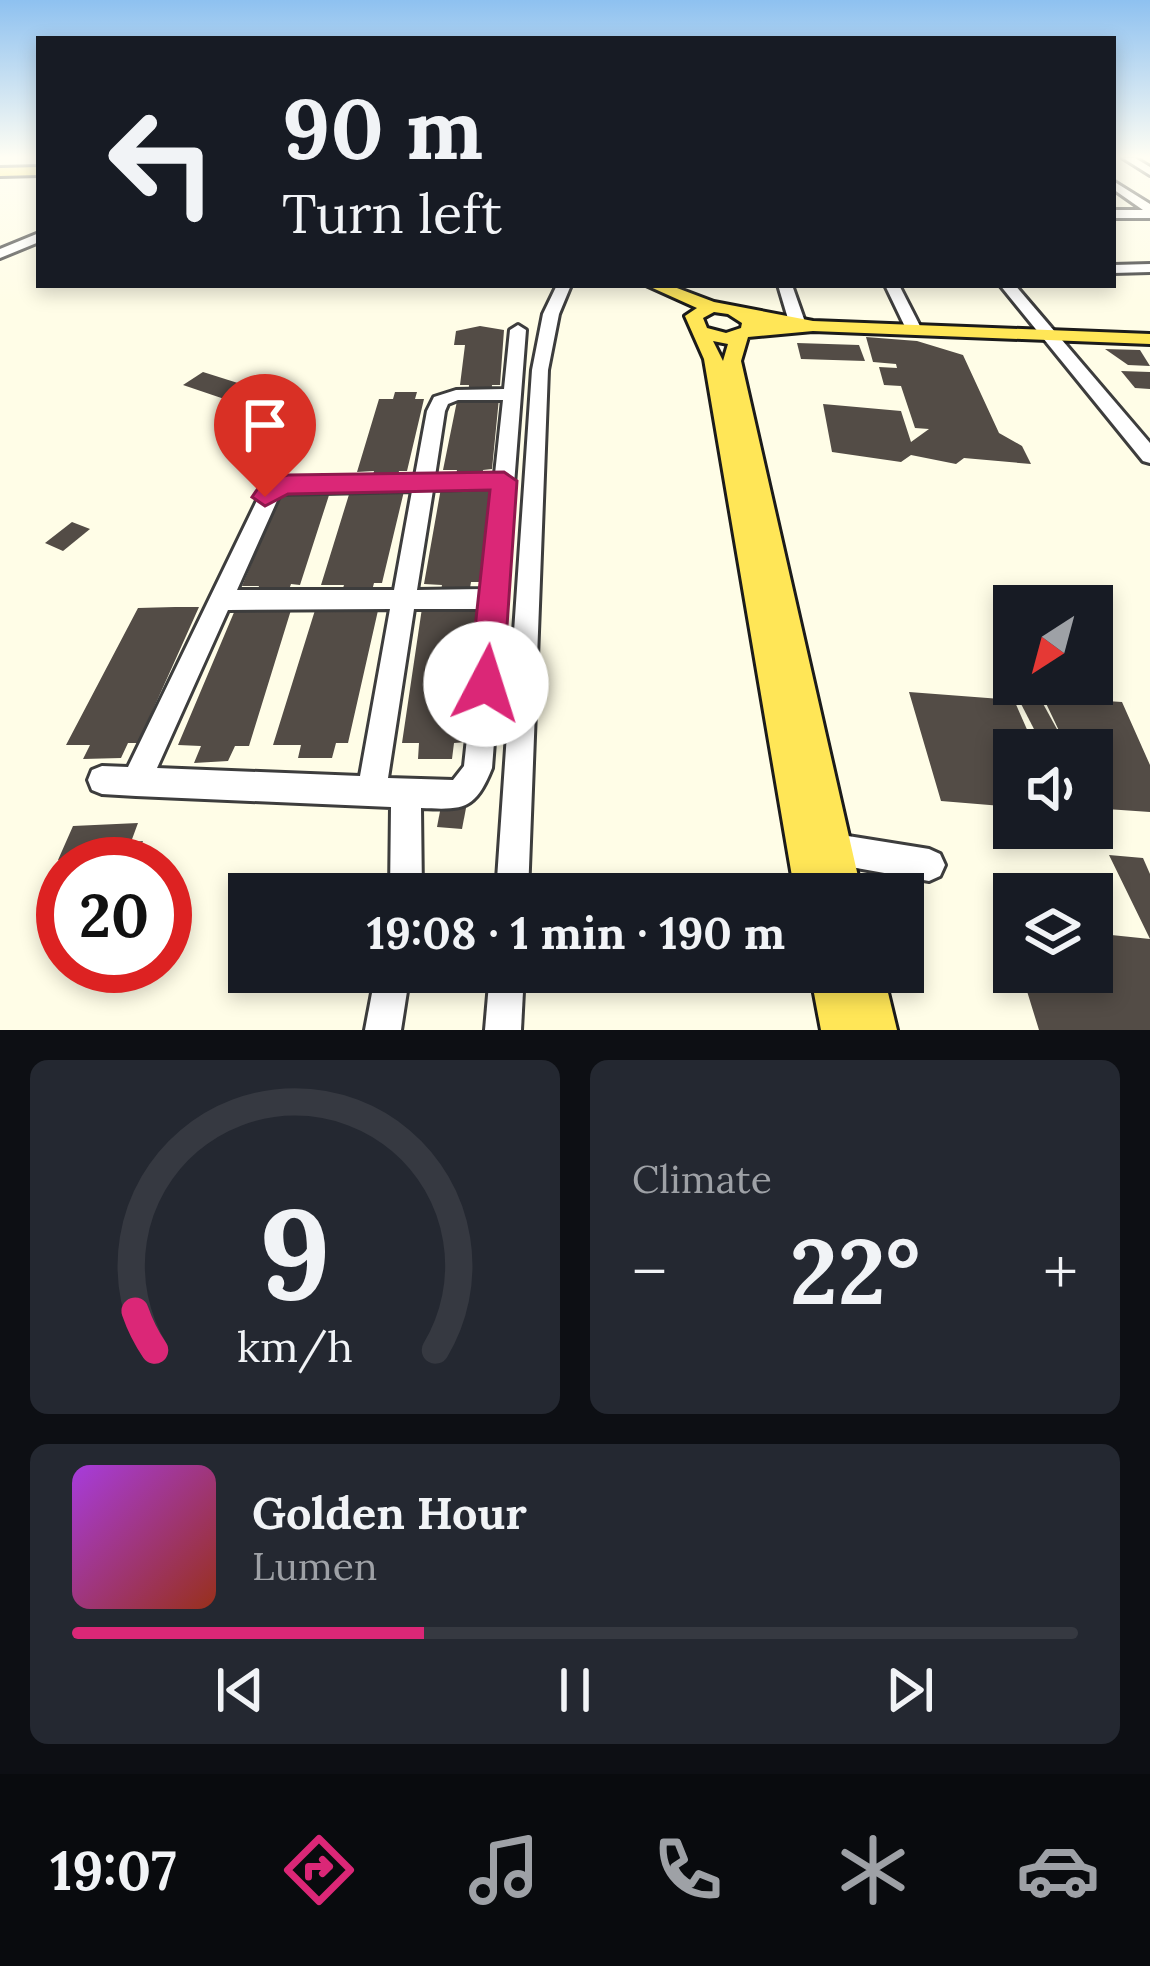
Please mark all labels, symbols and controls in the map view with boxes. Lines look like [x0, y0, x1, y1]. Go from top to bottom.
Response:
text: 90 m [282, 74, 483, 182]
icon: left [84, 84, 240, 240]
text: Turn left [282, 179, 502, 248]
pin [214, 374, 316, 497]
icon: arrive [232, 392, 298, 458]
north arrow [993, 585, 1113, 705]
map controls [993, 585, 1113, 993]
position arrow [423, 621, 549, 747]
button: sound [993, 729, 1113, 849]
speed limit sign: 20 [36, 837, 192, 993]
button: layers [993, 873, 1113, 993]
text: 19:08 · 1 min · 190 m [367, 904, 785, 961]
text: Climate [632, 1154, 772, 1204]
text: 9 [259, 1173, 331, 1333]
text: 22° [790, 1213, 920, 1329]
text: − [632, 1229, 667, 1313]
text: + [1043, 1229, 1078, 1313]
text: km/h [237, 1319, 353, 1374]
text: Golden Hour [252, 1484, 527, 1541]
text: Lumen [252, 1541, 378, 1591]
icon: previous [207, 1657, 273, 1723]
icon: pause [542, 1657, 608, 1723]
icon: next [877, 1657, 943, 1723]
icon: directions [277, 1828, 361, 1912]
icon: music [462, 1828, 546, 1912]
icon: phone [646, 1828, 730, 1912]
icon: climate [831, 1828, 915, 1912]
icon: car [1016, 1828, 1100, 1912]
text: 19:07 [50, 1836, 177, 1905]

